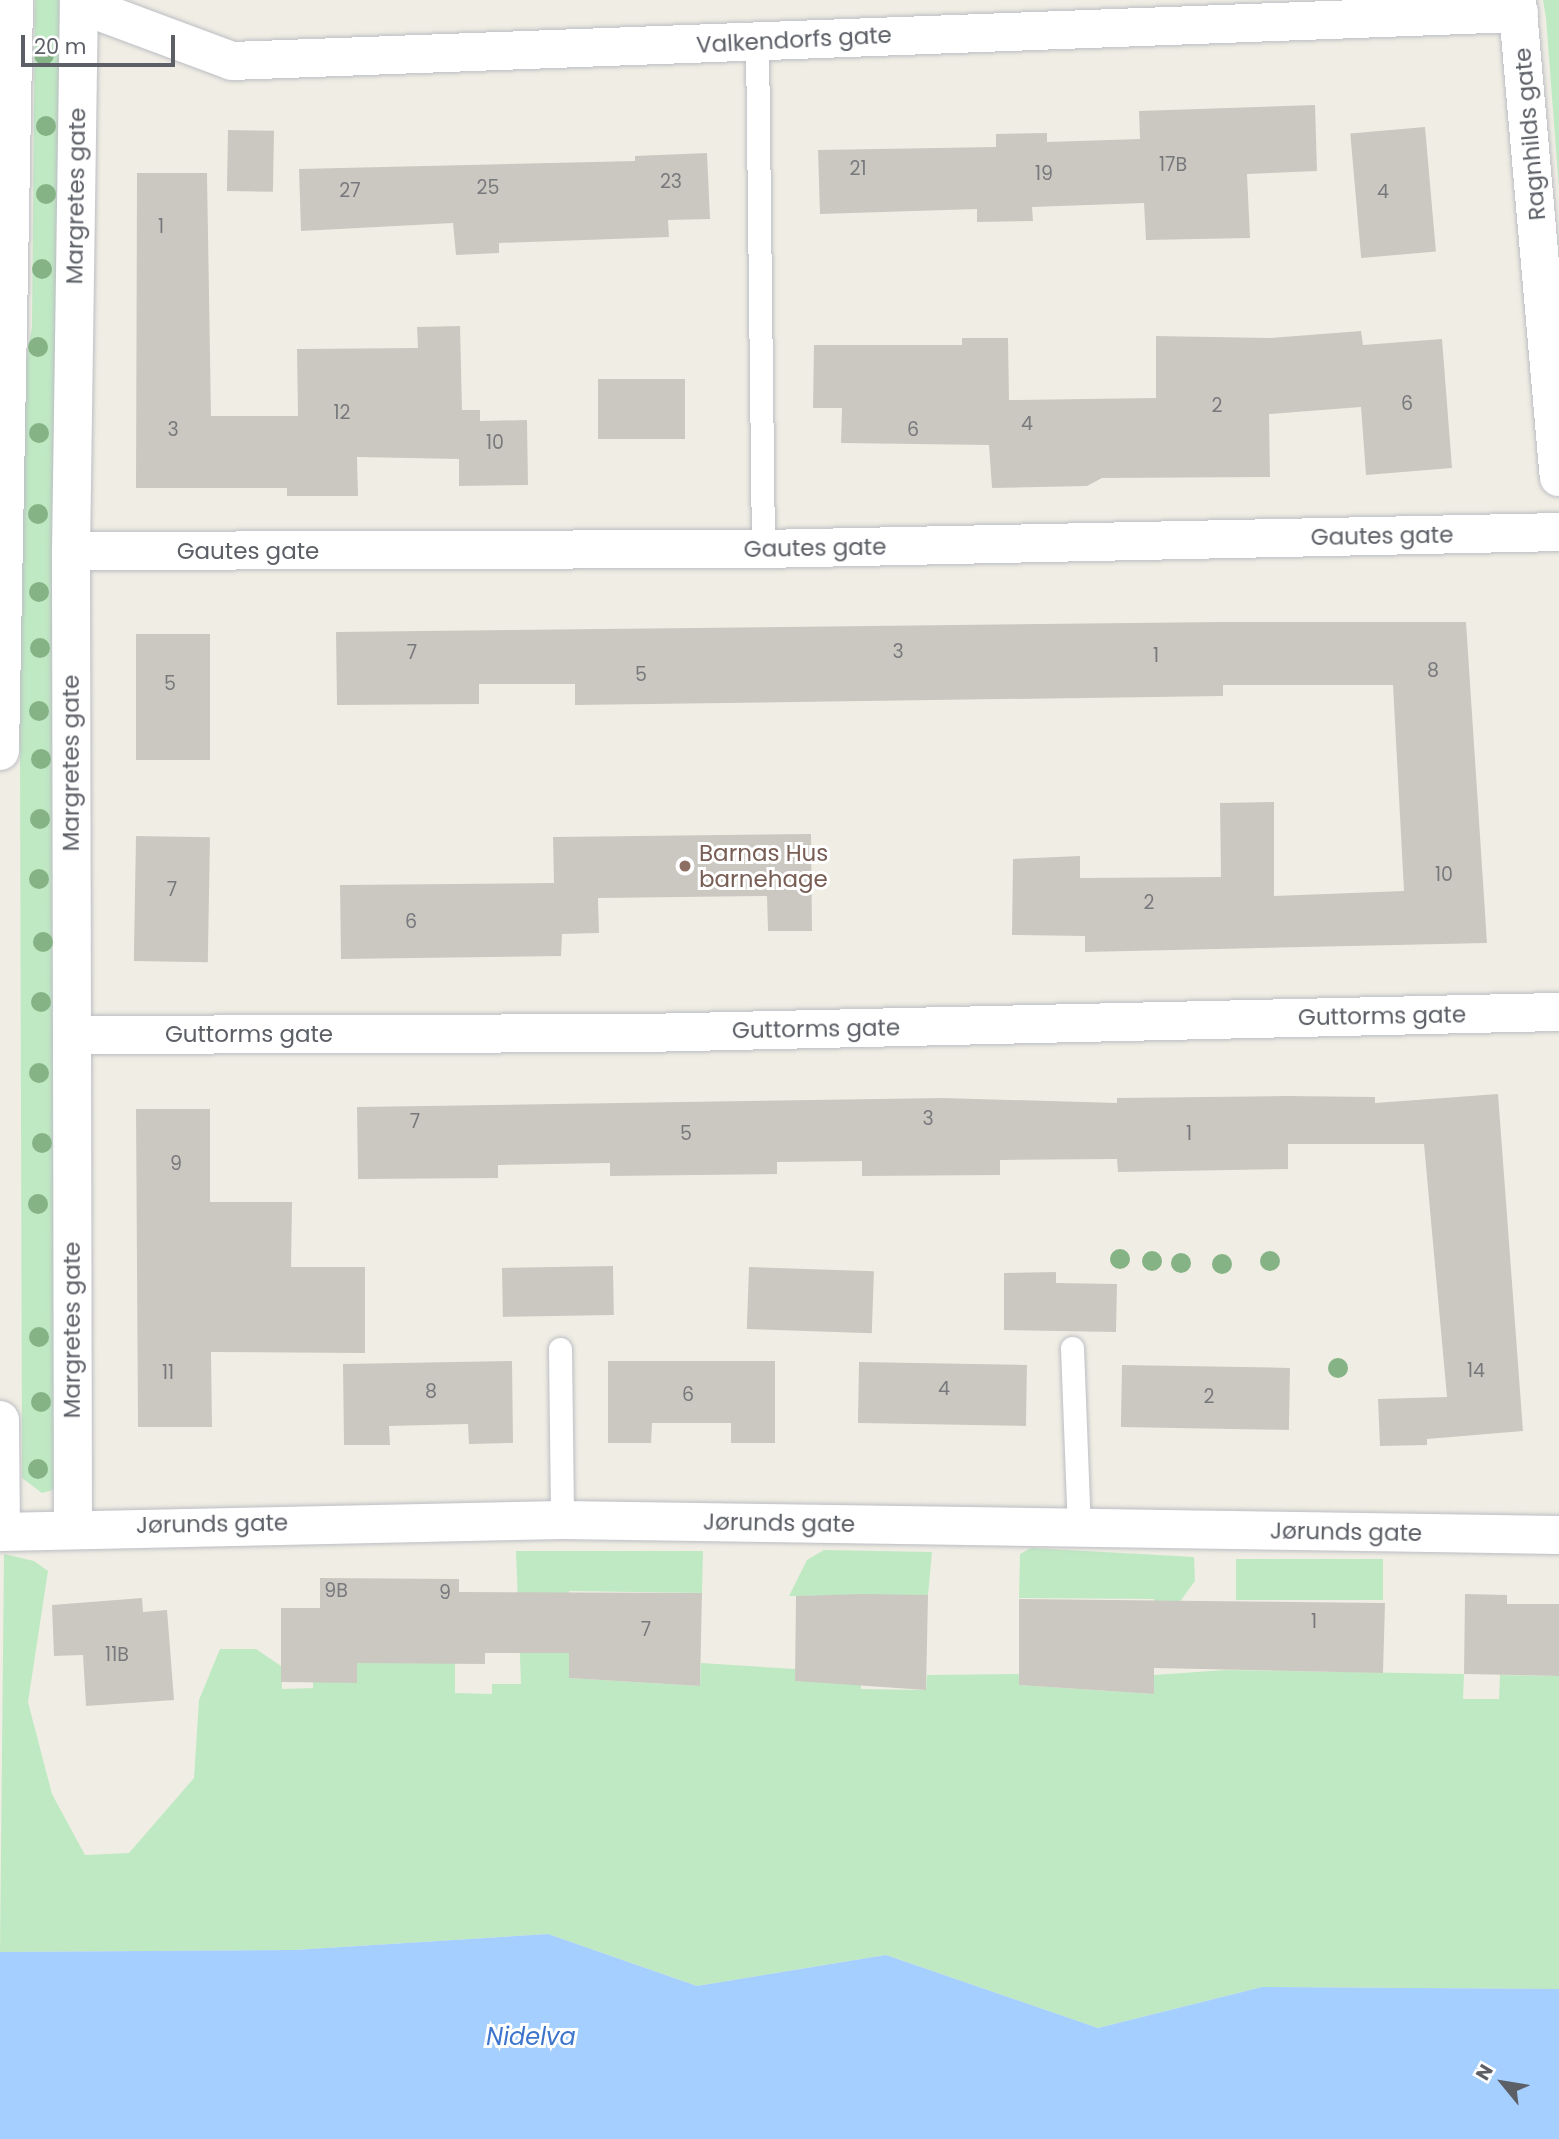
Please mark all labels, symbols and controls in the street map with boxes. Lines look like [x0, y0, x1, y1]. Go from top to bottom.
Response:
scale bar [24, 21, 178, 65]
street label: Valkendorfs gate [695, 21, 893, 59]
text: 20 m [34, 32, 87, 61]
street label: Ragnhilds gate [1509, 46, 1551, 222]
street label: Margretes gate [61, 107, 91, 285]
house number: 17B [1159, 154, 1187, 176]
house number: 21 [849, 158, 867, 180]
house number: 19 [1035, 163, 1053, 185]
house number: 23 [660, 171, 682, 193]
house number: 25 [477, 177, 499, 199]
house number: 27 [339, 180, 361, 202]
house number: 4 [1377, 181, 1389, 203]
house number: 1 [158, 216, 164, 238]
house number: 6 [1401, 393, 1413, 415]
house number: 2 [1212, 395, 1222, 417]
house number: 12 [333, 402, 351, 424]
house number: 4 [1021, 413, 1033, 435]
house number: 3 [167, 419, 179, 441]
house number: 6 [907, 419, 919, 441]
house number: 10 [486, 432, 504, 454]
street label: Gautes gate [1310, 521, 1454, 551]
street label: Gautes gate [743, 533, 887, 563]
street label: Gautes gate [177, 537, 319, 565]
house number: 3 [892, 641, 904, 663]
house number: 7 [407, 642, 417, 664]
house number: 1 [1153, 645, 1159, 667]
house number: 8 [1427, 660, 1439, 682]
house number: 5 [635, 664, 647, 686]
house number: 5 [164, 673, 176, 695]
street label: Margretes gate [57, 675, 85, 851]
place label: Barnas Hus barnehage [699, 839, 828, 893]
marker: Barnas Hus barnehage [677, 858, 693, 874]
house number: 10 [1435, 864, 1453, 886]
house number: 7 [167, 879, 177, 901]
house number: 2 [1144, 892, 1154, 914]
house number: 6 [405, 911, 417, 933]
street label: Guttorms gate [1298, 1001, 1466, 1031]
street label: Guttorms gate [732, 1014, 900, 1044]
street label: Guttorms gate [165, 1020, 333, 1048]
house number: 3 [922, 1108, 934, 1130]
house number: 7 [410, 1111, 420, 1133]
house number: 5 [680, 1123, 692, 1145]
house number: 1 [1186, 1123, 1192, 1145]
house number: 9 [170, 1153, 182, 1175]
street label: Margretes gate [58, 1242, 86, 1418]
house number: 14 [1467, 1360, 1485, 1382]
house number: 11 [162, 1362, 174, 1384]
house number: 4 [938, 1378, 950, 1400]
house number: 8 [425, 1381, 437, 1403]
house number: 6 [682, 1384, 694, 1406]
house number: 2 [1204, 1386, 1214, 1408]
street label: Jørunds gate [703, 1508, 855, 1538]
street label: Jørunds gate [136, 1509, 288, 1539]
street label: Jørunds gate [1270, 1517, 1422, 1547]
house number: 9B [324, 1580, 348, 1602]
house number: 9 [439, 1582, 451, 1604]
house number: 1 [1311, 1611, 1317, 1633]
house number: 7 [641, 1619, 651, 1641]
house number: 11B [105, 1644, 129, 1666]
water label: Nidelva [486, 2023, 576, 2051]
north arrow [1468, 2048, 1538, 2118]
text: N [1469, 2059, 1500, 2085]

